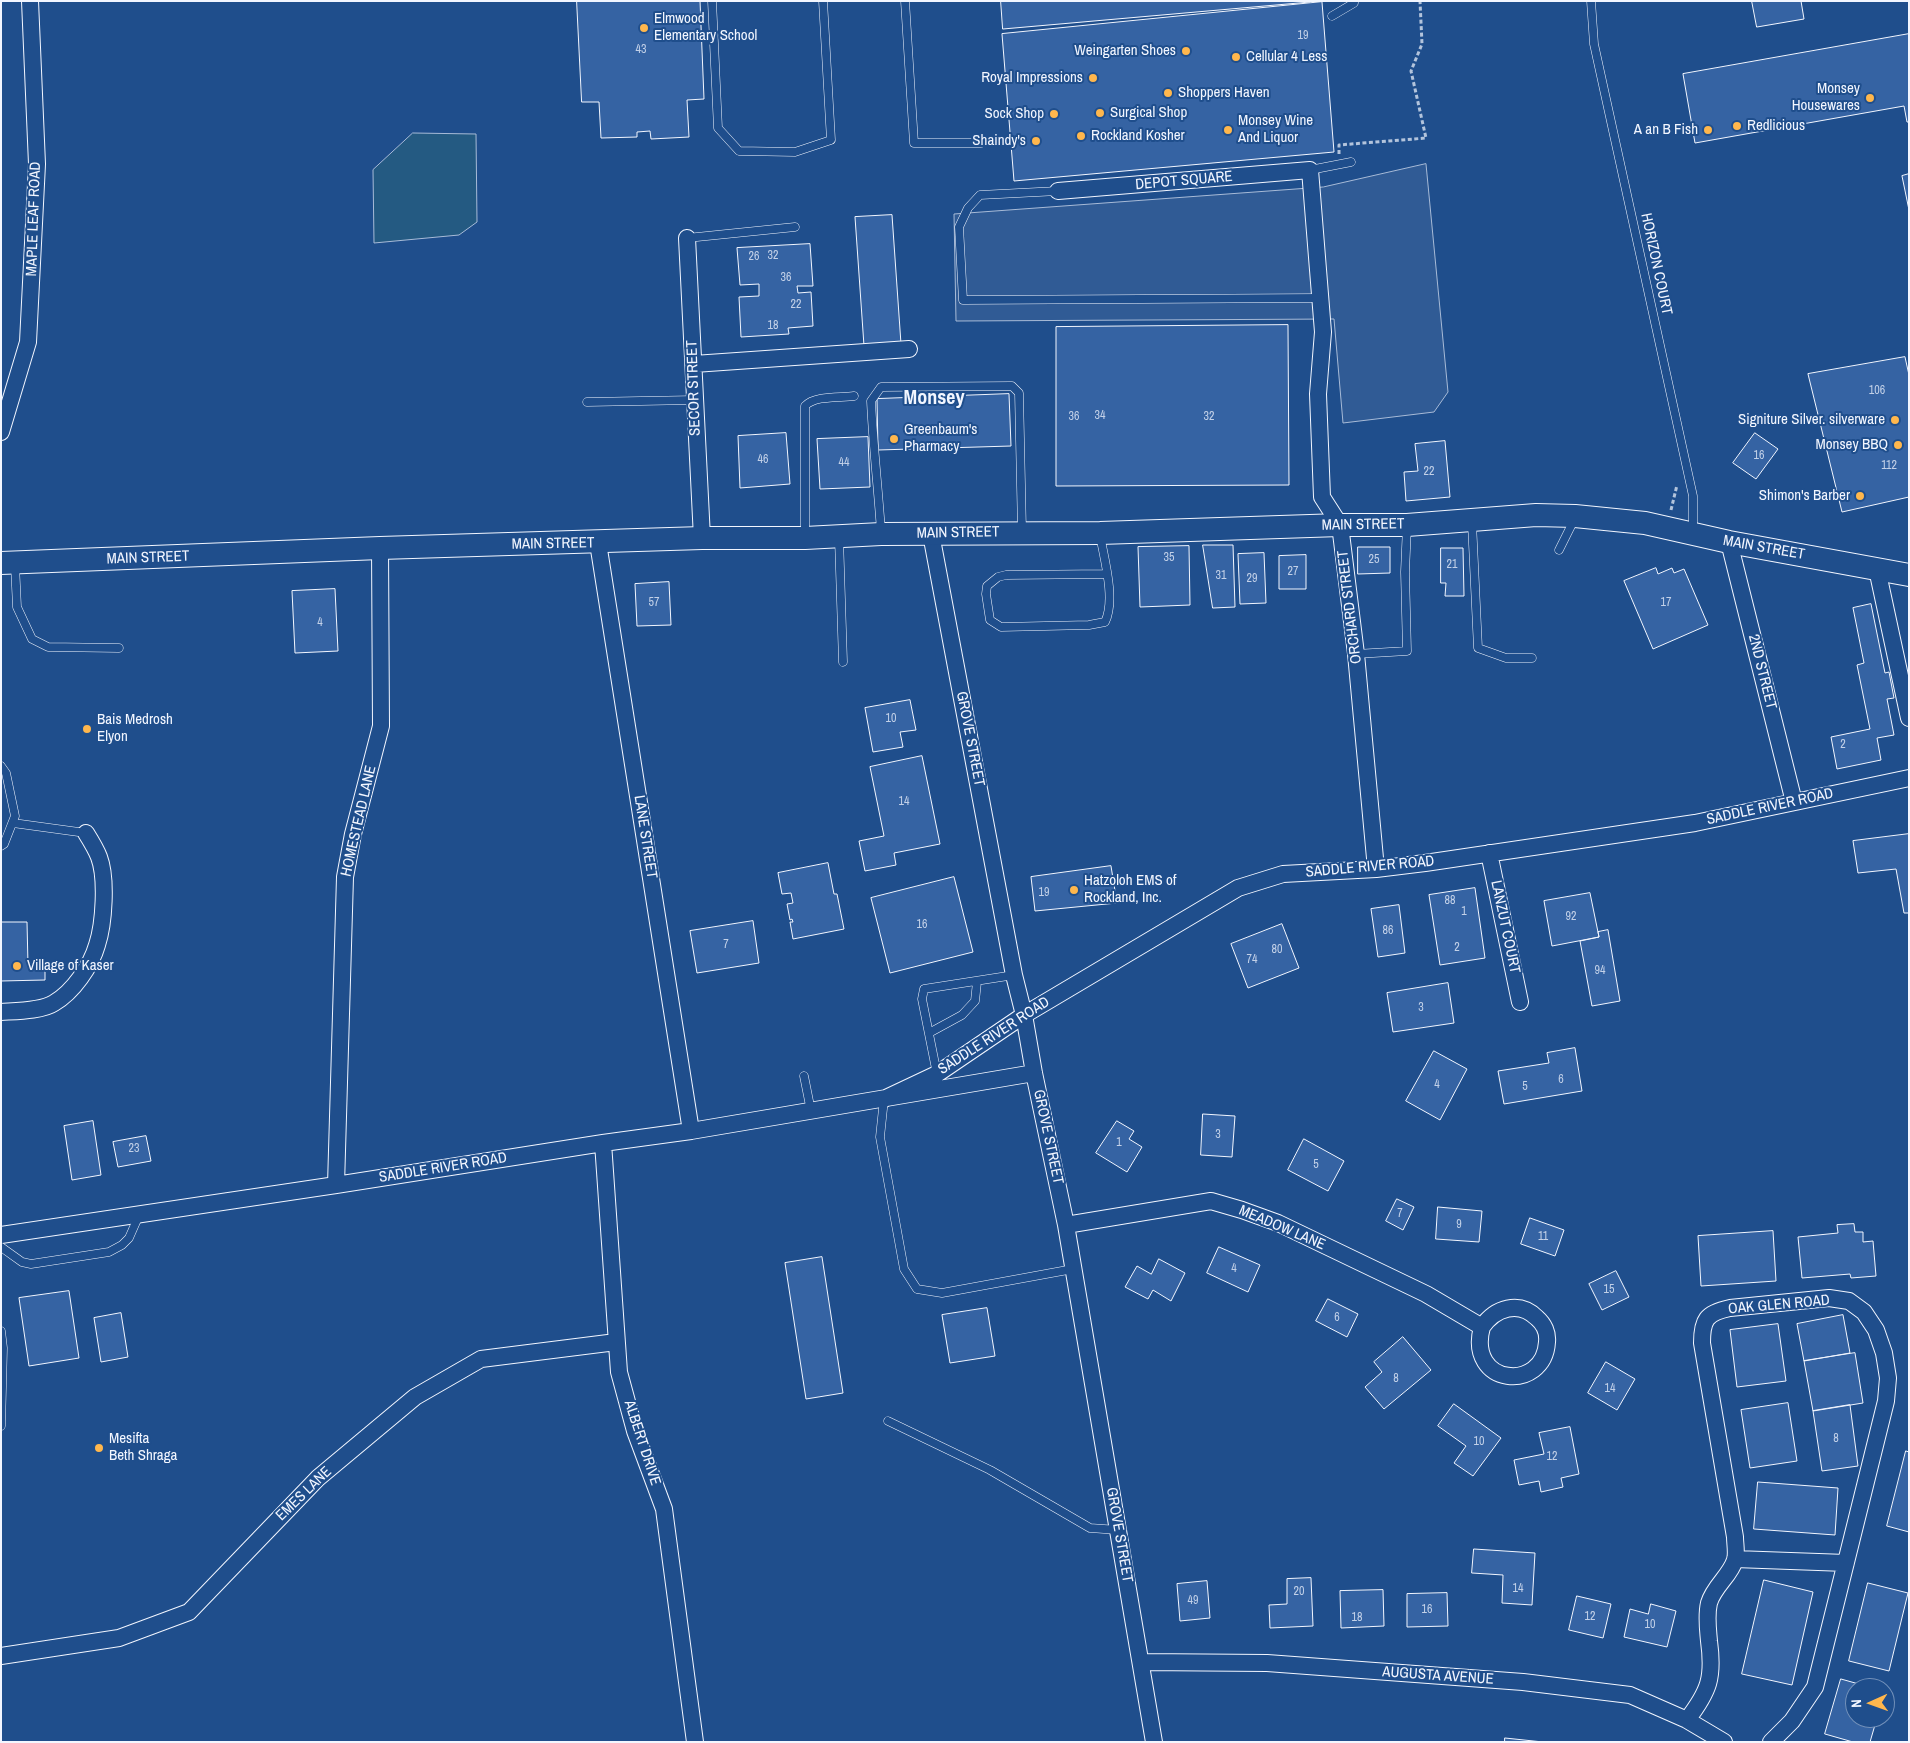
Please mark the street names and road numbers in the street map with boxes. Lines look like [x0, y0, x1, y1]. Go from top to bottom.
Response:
street label: MAPLE LEAF ROAD [23, 161, 45, 277]
street label: DEPOT SQUARE [1135, 168, 1233, 194]
street label: HORIZON COURT [1636, 211, 1676, 317]
street label: SECOR STREET [683, 340, 705, 436]
street label: MAIN STREET [1322, 515, 1404, 535]
street label: MAIN STREET [917, 523, 999, 543]
street label: MAIN STREET [1722, 532, 1806, 564]
street label: MAIN STREET [512, 534, 594, 554]
street label: MAIN STREET [106, 548, 190, 568]
street label: ORCHARD STREET [1334, 549, 1366, 665]
street label: 2ND STREET [1744, 633, 1780, 711]
street label: GROVE STREET [952, 690, 988, 788]
street label: HOMESTEAD LANE [337, 764, 381, 878]
street label: SADDLE RIVER ROAD [1705, 785, 1835, 829]
street label: LANE STREET [630, 794, 660, 880]
street label: SADDLE RIVER ROAD [1305, 852, 1435, 882]
street label: LANZUT COURT [1486, 879, 1524, 975]
street label: SADDLE RIVER ROAD [935, 993, 1053, 1079]
street label: GROVE STREET [1029, 1088, 1067, 1186]
street label: SADDLE RIVER ROAD [378, 1149, 508, 1187]
street label: MEADOW LANE [1236, 1202, 1328, 1254]
street label: OAK GLEN ROAD [1727, 1292, 1831, 1318]
street label: ALBERT DRIVE [620, 1398, 664, 1488]
street label: EMES LANE [272, 1463, 336, 1525]
street label: GROVE STREET [1102, 1486, 1136, 1584]
street label: AUGUSTA AVENUE [1382, 1663, 1494, 1689]

